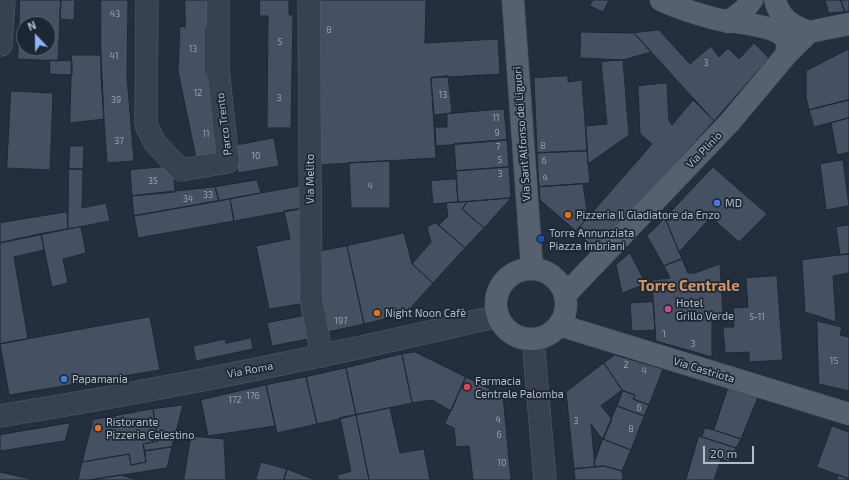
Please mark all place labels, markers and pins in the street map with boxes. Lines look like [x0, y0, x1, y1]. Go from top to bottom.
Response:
place label: MD [725, 196, 742, 210]
marker: MD [712, 198, 722, 208]
place label: Pizzeria Il Gladiatore da Enzo [576, 208, 720, 222]
marker: Pizzeria Il Gladiatore da Enzo [563, 210, 573, 220]
place label: Torre Annunziata Piazza Imbriani [549, 226, 634, 252]
marker: Torre Annunziata Piazza Imbriani [536, 234, 546, 244]
place label: Hotel Grillo Verde [676, 296, 734, 322]
marker: Hotel Grillo Verde [663, 304, 673, 314]
place label: Night Noon Cafè [385, 306, 466, 320]
marker: Night Noon Cafè [372, 308, 382, 318]
place label: Papamania [72, 372, 128, 386]
marker: Papamania [59, 374, 69, 384]
place label: Farmacia Centrale Palomba [475, 374, 564, 400]
marker: Farmacia Centrale Palomba [462, 382, 472, 392]
place label: Ristorante Pizzeria Celestino [106, 415, 194, 441]
marker: Ristorante Pizzeria Celestino [93, 423, 103, 433]

